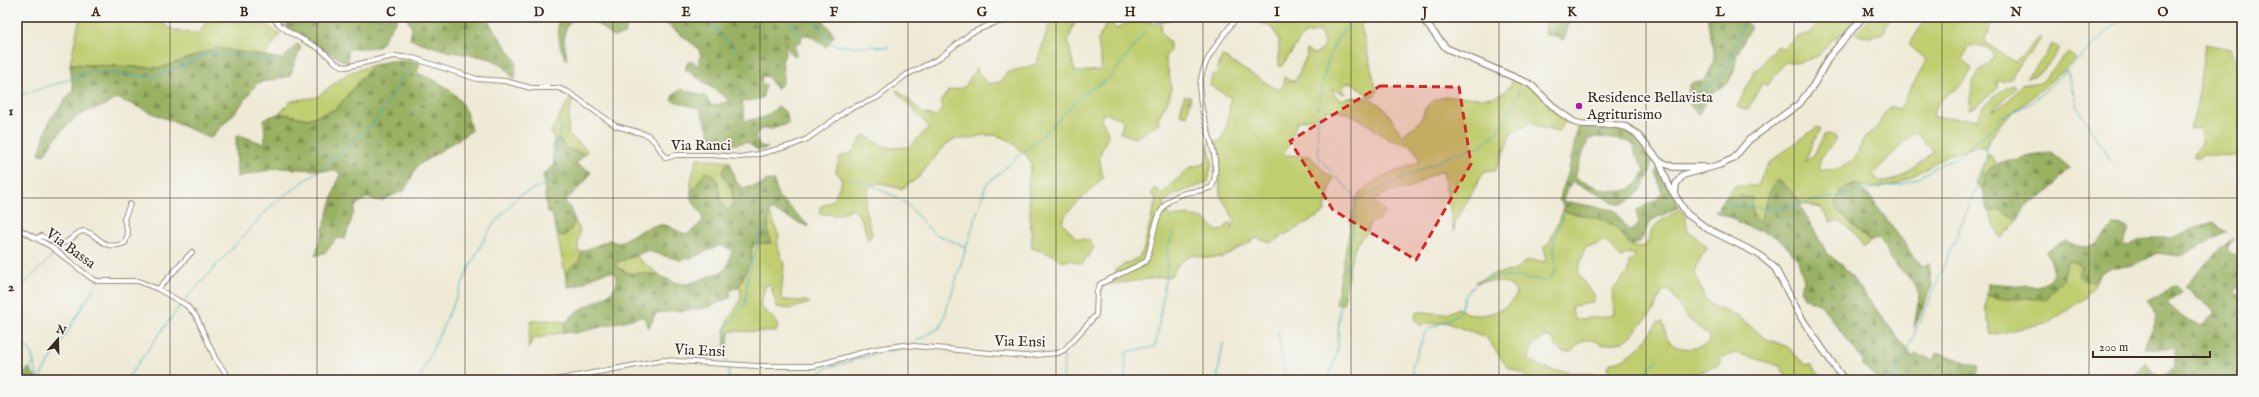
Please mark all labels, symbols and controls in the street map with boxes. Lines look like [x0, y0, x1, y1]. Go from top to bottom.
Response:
text: A [91, 4, 102, 21]
text: B [240, 4, 249, 21]
text: C [386, 4, 396, 21]
text: D [534, 4, 545, 21]
text: E [681, 4, 691, 21]
text: F [830, 4, 839, 21]
text: G [977, 4, 988, 21]
text: H [1124, 4, 1136, 21]
text: I [1274, 4, 1280, 21]
text: J [1420, 4, 1428, 21]
text: K [1567, 4, 1577, 21]
text: L [1714, 4, 1725, 21]
text: M [1862, 4, 1875, 21]
text: N [2009, 4, 2022, 21]
text: O [2158, 4, 2169, 21]
place label: Residence Bellavista Agriturismo [1586, 88, 1713, 124]
marker: Residence Bellavista Agriturismo [1574, 101, 1584, 111]
text: 1 [9, 103, 14, 120]
street label: Via Ranci [670, 136, 731, 155]
street label: Via Bassa [41, 223, 100, 273]
text: 2 [8, 279, 14, 296]
north arrow [38, 319, 78, 359]
text: N [53, 322, 68, 339]
street label: Via Ensi [993, 332, 1046, 351]
scale bar [2093, 333, 2210, 359]
street label: Via Ensi [673, 340, 726, 361]
text: 200 m [2099, 340, 2128, 355]

